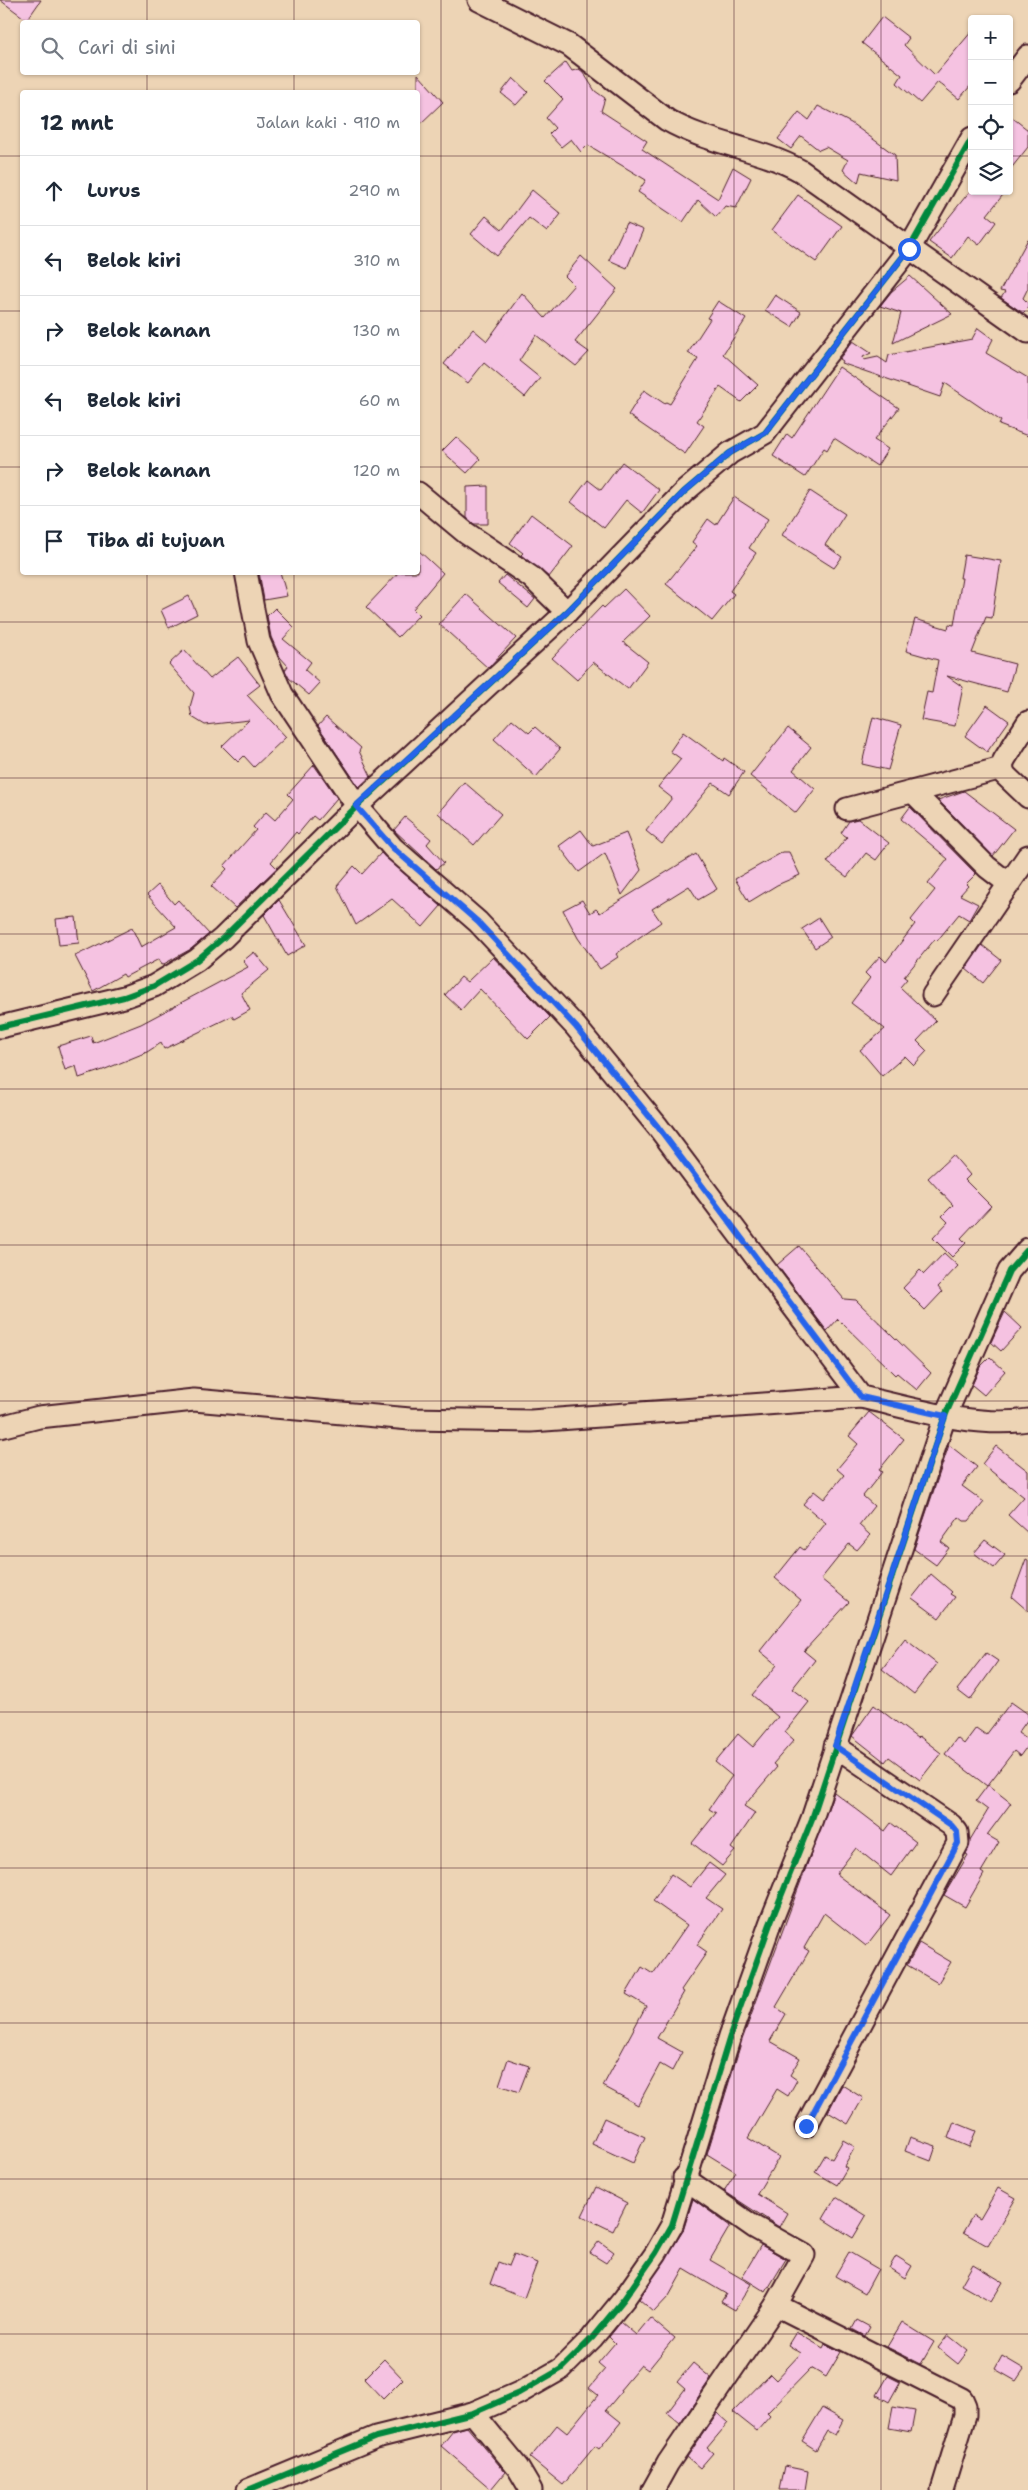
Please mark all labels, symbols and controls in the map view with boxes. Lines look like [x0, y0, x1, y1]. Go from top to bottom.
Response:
map controls [968, 15, 1013, 195]
button: + [968, 15, 1013, 60]
search box [20, 20, 420, 75]
icon: search [38, 34, 66, 62]
text: Cari di sini [78, 35, 176, 60]
button: − [968, 60, 1013, 105]
button: locate [968, 105, 1013, 150]
text: 12 mnt [40, 109, 114, 137]
text: Jalan kaki · 910 m [256, 112, 400, 133]
button: layers [968, 150, 1013, 195]
icon: ahead [40, 177, 68, 205]
text: Lurus [87, 178, 141, 203]
text: 290 m [348, 180, 400, 201]
route start [898, 238, 921, 261]
icon: left [40, 247, 68, 275]
text: Belok kiri [87, 248, 181, 273]
text: 310 m [353, 250, 400, 271]
icon: right [40, 317, 68, 345]
text: Belok kanan [87, 318, 211, 343]
text: 130 m [353, 320, 400, 341]
icon: left [40, 387, 68, 415]
text: Belok kiri [87, 388, 181, 413]
text: 60 m [359, 390, 400, 411]
icon: right [40, 457, 68, 485]
text: Belok kanan [87, 458, 211, 483]
text: 120 m [353, 460, 400, 481]
icon: arrive [40, 527, 68, 555]
text: Tiba di tujuan [87, 528, 225, 553]
route end [795, 2115, 818, 2138]

